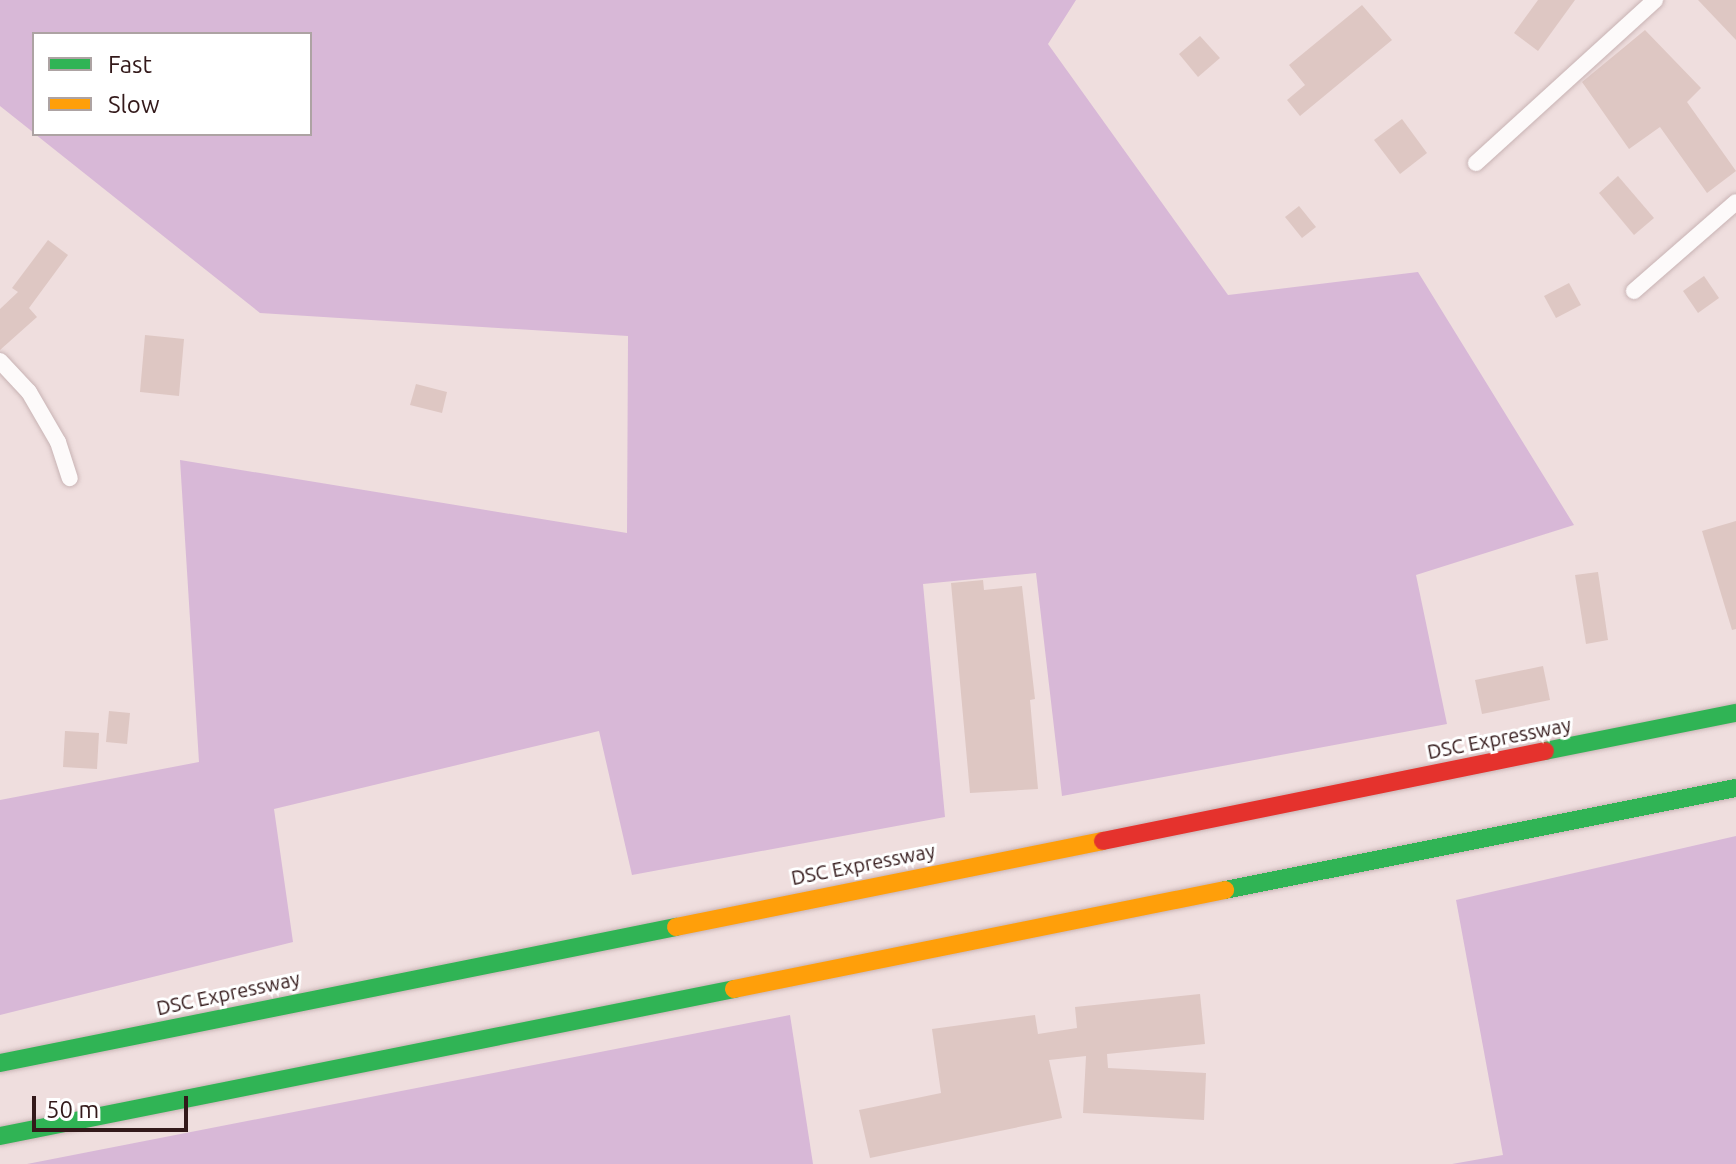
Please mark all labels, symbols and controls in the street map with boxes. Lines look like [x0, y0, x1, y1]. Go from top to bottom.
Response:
legend [32, 32, 312, 136]
text: Fast [108, 51, 152, 78]
text: Slow [108, 91, 160, 118]
street label: DSC Expressway [1425, 712, 1573, 764]
street label: DSC Expressway [789, 838, 937, 890]
street label: DSC Expressway [154, 966, 302, 1020]
scale bar [36, 1080, 192, 1130]
text: 50 m [46, 1096, 99, 1123]

